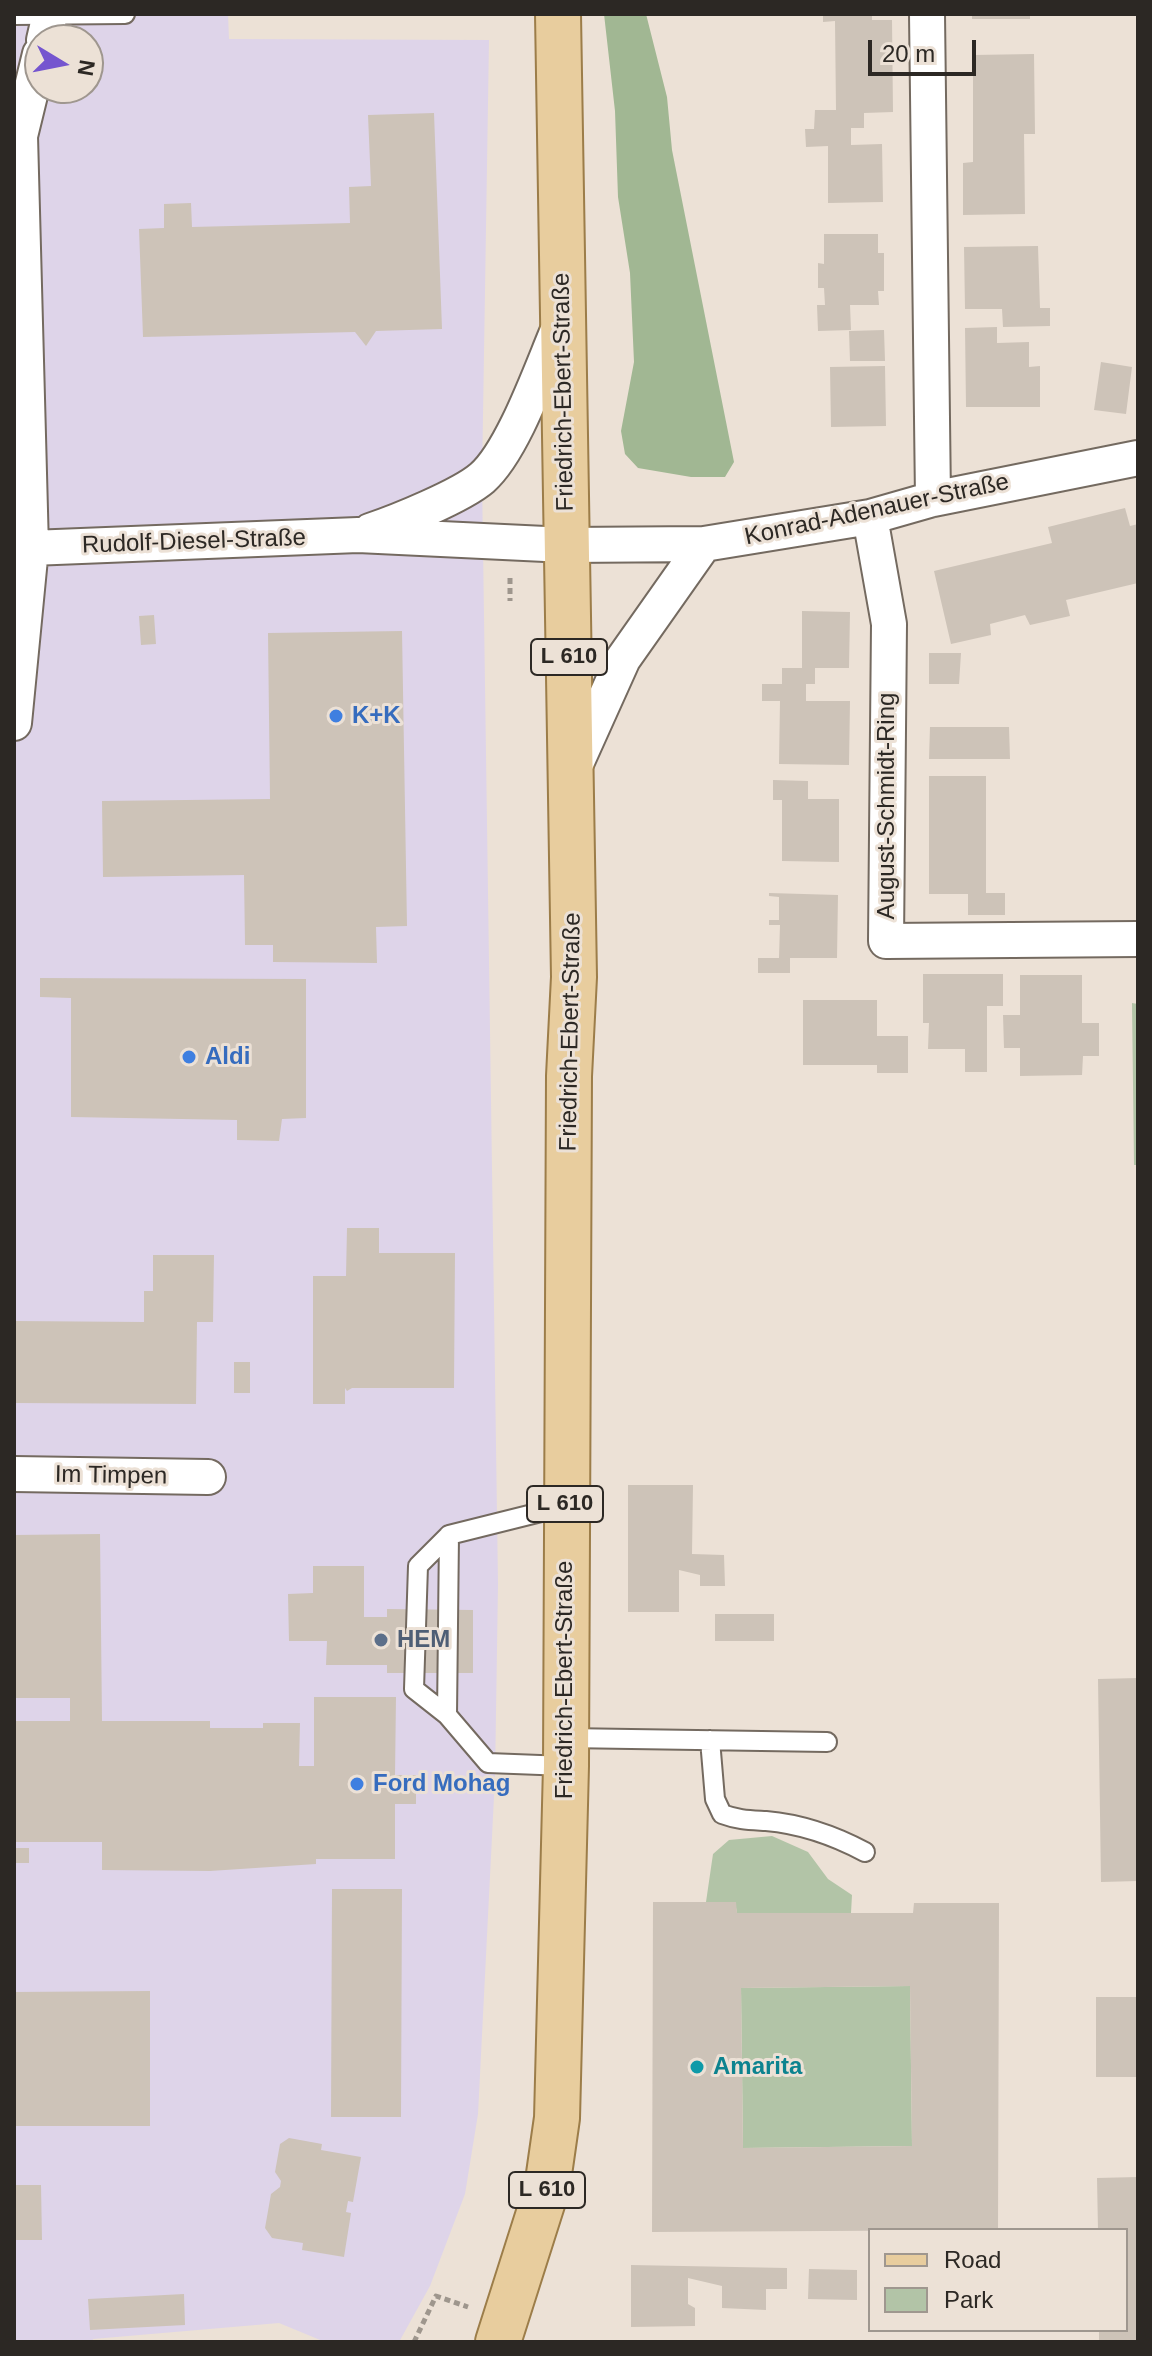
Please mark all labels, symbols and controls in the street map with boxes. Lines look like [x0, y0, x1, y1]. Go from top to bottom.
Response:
north arrow [24, 24, 104, 104]
scale bar [872, 24, 980, 74]
text: 20 m [882, 40, 935, 67]
text: N [72, 58, 100, 78]
street label: Friedrich-Ebert-Straße [548, 272, 580, 512]
street label: Konrad-Adenauer-Straße [742, 468, 1012, 552]
street label: Rudolf-Diesel-Straße [82, 524, 306, 560]
road number: L 610 [531, 639, 607, 675]
street label: August-Schmidt-Ring [873, 693, 901, 919]
place label: K+K [352, 702, 401, 730]
marker: K+K [327, 707, 345, 725]
street label: Friedrich-Ebert-Straße [555, 912, 587, 1152]
place label: Aldi [205, 1043, 250, 1071]
marker: Aldi [180, 1048, 198, 1066]
street label: Im Timpen [55, 1461, 167, 1491]
road number: L 610 [527, 1486, 603, 1522]
street label: Friedrich-Ebert-Straße [551, 1561, 579, 1799]
place label: HEM [397, 1626, 450, 1654]
marker: HEM [372, 1631, 390, 1649]
place label: Ford Mohag [373, 1770, 510, 1798]
marker: Ford Mohag [348, 1775, 366, 1793]
place label: Amarita [713, 2053, 802, 2081]
marker: Amarita [688, 2058, 706, 2076]
road number: L 610 [509, 2172, 585, 2208]
legend [868, 2228, 1128, 2332]
text: Road [944, 2246, 1001, 2273]
text: Park [944, 2286, 993, 2313]

